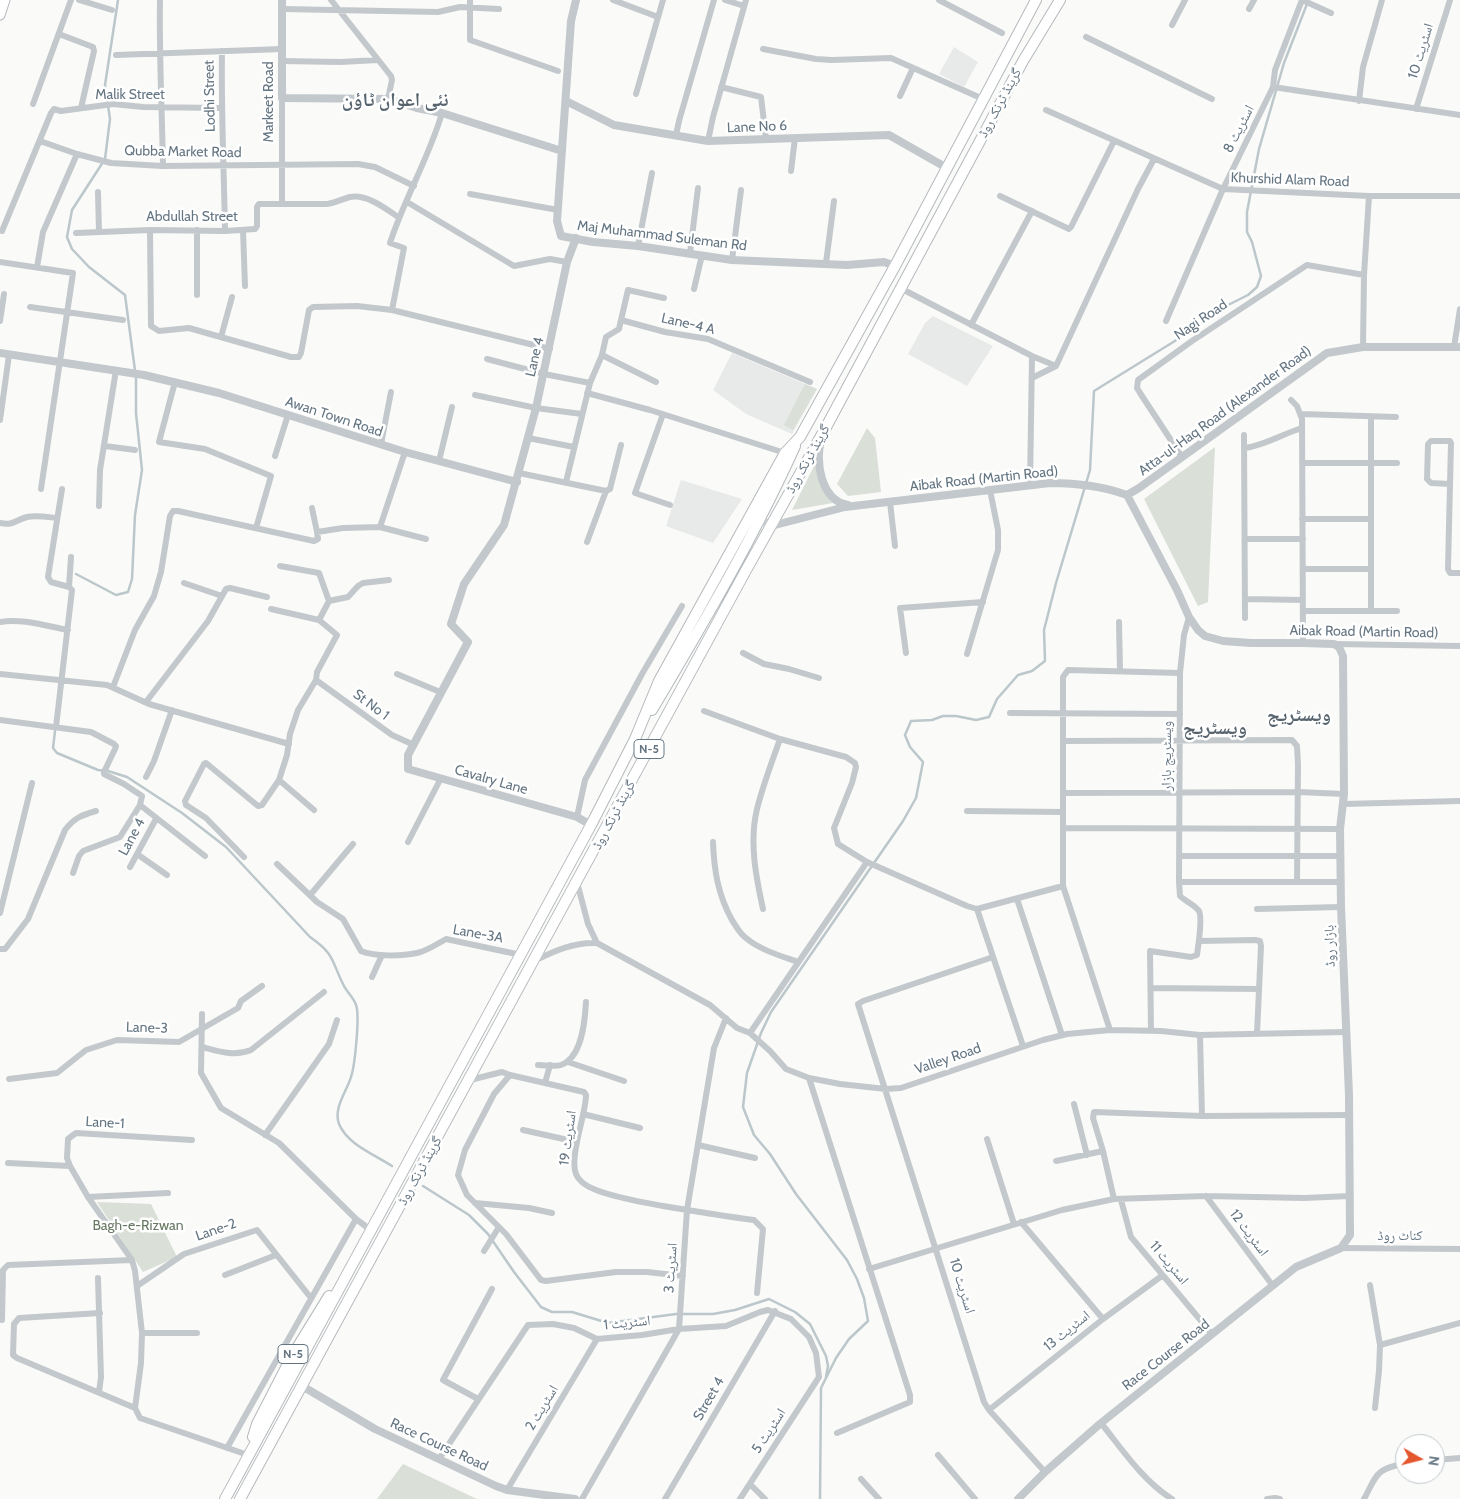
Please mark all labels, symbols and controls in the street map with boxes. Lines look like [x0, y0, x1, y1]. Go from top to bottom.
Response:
street label: اسٹریٹ 10 [1405, 21, 1437, 81]
street label: Lodhi Street [201, 60, 219, 132]
street label: Markeet Road [261, 62, 277, 142]
street label: گرینڈ ٹرنک روڈ [975, 65, 1025, 141]
street label: Malik Street [95, 87, 165, 103]
district label: نئی اعوان ٹاؤن [342, 89, 448, 111]
street label: اسٹریٹ 8 [1220, 102, 1258, 156]
street label: Lane No 6 [727, 118, 787, 136]
street label: Qubba Market Road [124, 143, 242, 161]
street label: Khurshid Alam Road [1230, 170, 1350, 190]
street label: Abdullah Street [146, 209, 238, 225]
street label: Maj Muhammad Suleman Rd [576, 217, 748, 255]
street label: Nagi Road [1171, 296, 1231, 344]
street label: Lane-4 A [660, 310, 716, 338]
street label: Lane 4 [522, 336, 548, 378]
street label: Atta-ul-Haq Road (Alexander Road) [1135, 343, 1315, 479]
street label: Awan Town Road [283, 393, 385, 441]
street label: گرینڈ ٹرنک روڈ [782, 422, 834, 496]
street label: Aibak Road (Martin Road) [909, 463, 1059, 495]
street label: Aibak Road (Martin Road) [1289, 622, 1439, 642]
street label: St No 1 [350, 686, 392, 724]
district label: ویسٹریج [1267, 704, 1331, 726]
district label: ویسٹریج [1183, 717, 1247, 739]
street label: ویسٹریج بازار [1159, 721, 1175, 791]
road number: N-5 [634, 740, 664, 759]
street label: Cavalry Lane [452, 762, 530, 798]
street label: گرینڈ ٹرنک روڈ [589, 777, 639, 853]
street label: Lane 4 [115, 815, 149, 859]
street label: Lane-3A [452, 921, 504, 947]
street label: بازار روڈ [1321, 925, 1339, 967]
street label: Lane-3 [126, 1019, 168, 1037]
street label: Valley Road [913, 1040, 983, 1078]
street label: اسٹریٹ 19 [556, 1110, 580, 1166]
street label: Lane-1 [85, 1114, 125, 1132]
street label: گرینڈ ٹرنک روڈ [394, 1134, 446, 1208]
street label: اسٹریٹ 12 [1226, 1206, 1272, 1260]
street label: Lane-2 [194, 1215, 238, 1245]
park label: Bagh-e-Rizwan [92, 1218, 184, 1234]
street label: کناٹ روڈ [1377, 1228, 1423, 1244]
street label: اسٹریٹ 11 [1146, 1238, 1192, 1288]
street label: اسٹریٹ 3 [661, 1242, 681, 1294]
street label: اسٹریٹ 10 [946, 1256, 978, 1316]
street label: اسٹریٹ 13 [1040, 1307, 1094, 1355]
street label: اسٹریٹ 1 [603, 1312, 651, 1334]
street label: Race Course Road [1119, 1316, 1213, 1394]
road number: N-5 [278, 1345, 308, 1364]
street label: Street 4 [690, 1374, 728, 1424]
street label: اسٹریٹ 2 [522, 1382, 562, 1434]
street label: اسٹریٹ 5 [748, 1405, 790, 1457]
street label: Race Course Road [387, 1415, 491, 1475]
north arrow [1395, 1434, 1445, 1484]
text: N [1424, 1455, 1443, 1467]

